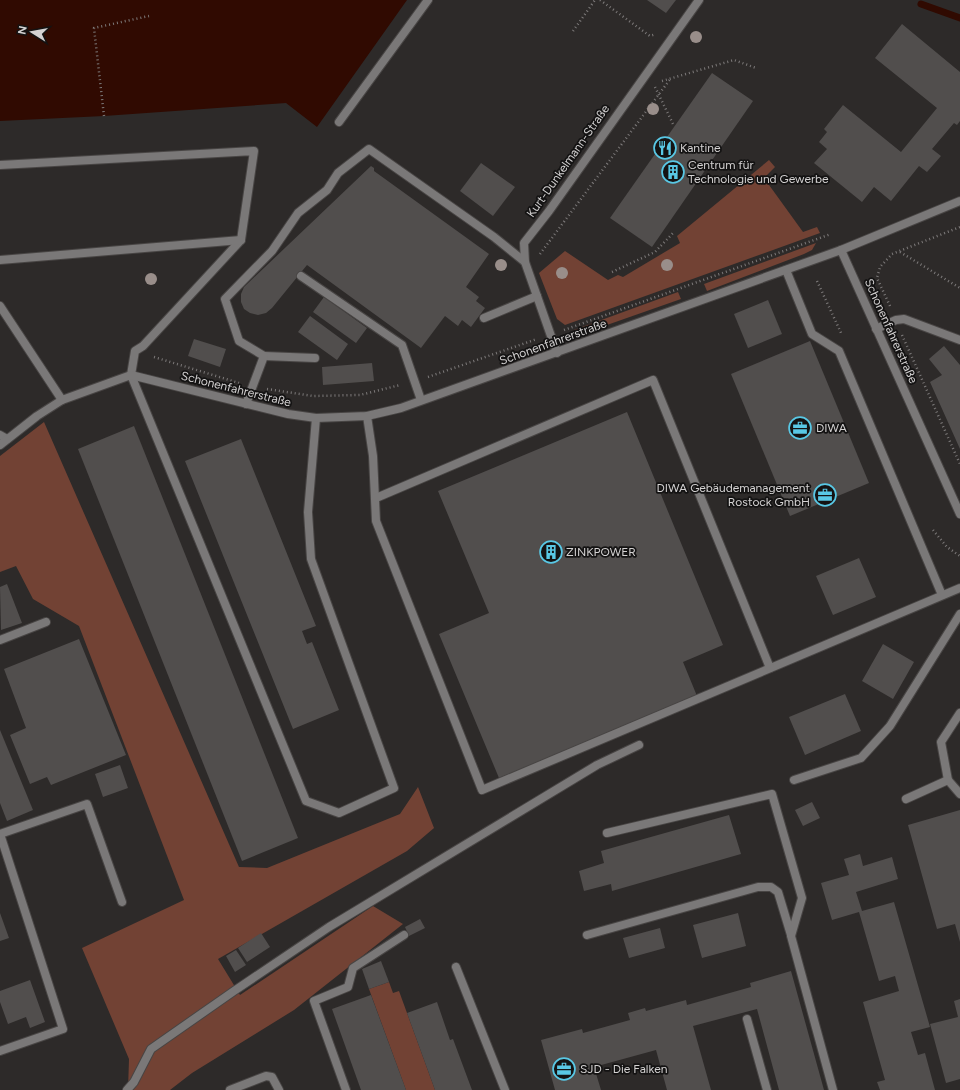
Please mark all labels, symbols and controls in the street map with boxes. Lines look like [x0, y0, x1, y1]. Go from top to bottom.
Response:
north arrow [12, 12, 52, 52]
text: N [15, 25, 30, 36]
street label: Kurt-Dunkelmann-Straße [524, 102, 612, 220]
restaurant icon: Kantine [652, 135, 678, 161]
place label: Kantine [680, 141, 721, 155]
place label: Centrum für Technologie und Gewerbe [688, 158, 829, 186]
building icon: Centrum für Technologie und Gewerbe [660, 159, 686, 185]
street label: Schonenfahrerstraße [862, 277, 921, 386]
street label: Schonenfahrerstraße [498, 316, 609, 368]
street label: Schonenfahrerstraße [180, 369, 293, 410]
office icon: DIWA [787, 415, 813, 441]
place label: DIWA [816, 421, 847, 435]
place label: DIWA Gebäudemanagement Rostock GmbH [656, 481, 810, 509]
office icon: DIWA Gebäudemanagement Rostock GmbH [812, 482, 838, 508]
building icon: ZINKPOWER [538, 539, 564, 565]
place label: ZINKPOWER [566, 545, 636, 559]
office icon: SJD - Die Falken [551, 1056, 577, 1082]
place label: SJD - Die Falken [580, 1062, 668, 1076]

